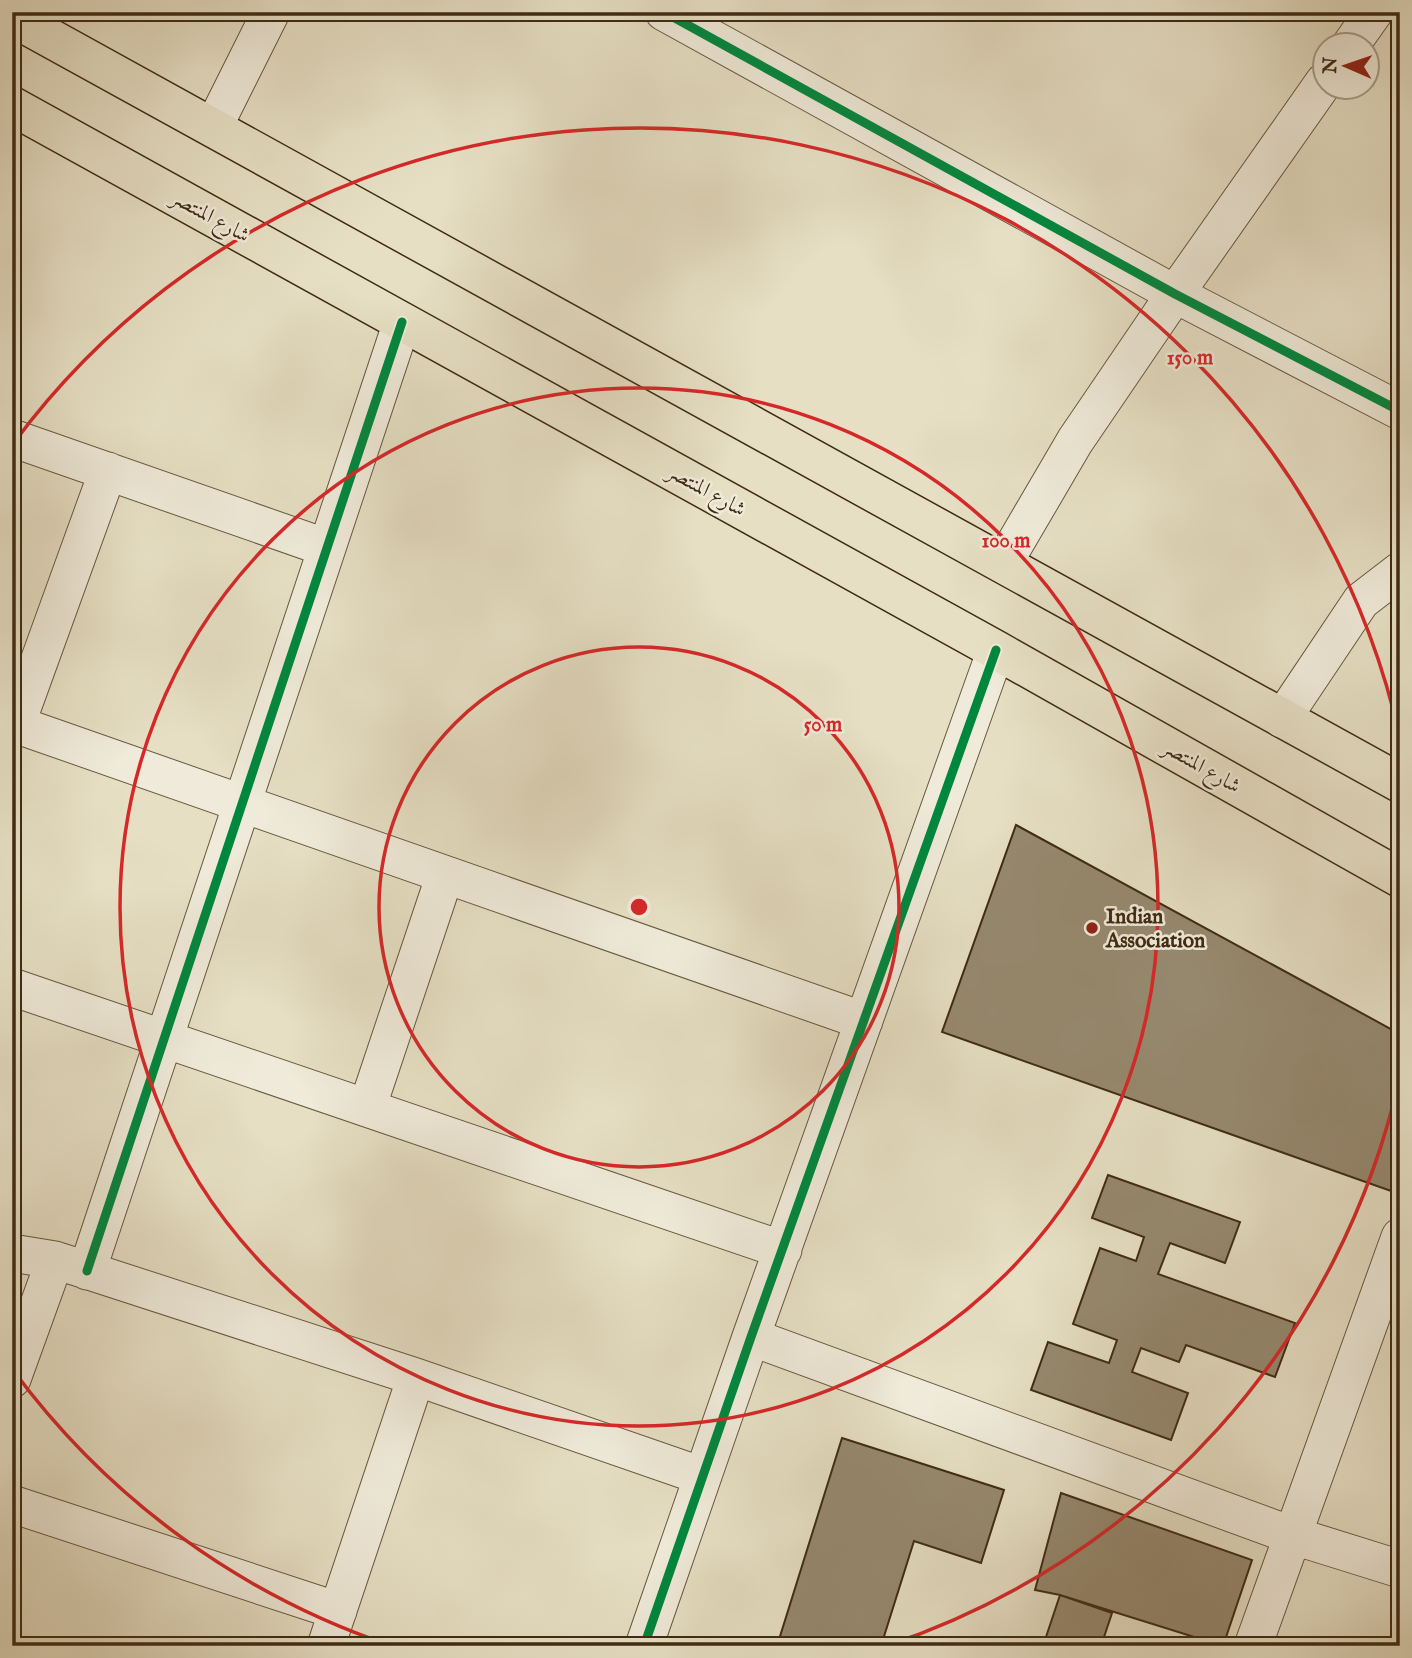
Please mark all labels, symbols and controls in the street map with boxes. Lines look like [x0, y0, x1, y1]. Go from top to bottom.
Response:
north arrow [1310, 32, 1380, 102]
text: N [1319, 56, 1343, 75]
street label: شارع المنتصر [163, 184, 254, 252]
text: 150 m [1167, 345, 1214, 372]
street label: شارع المنتصر [659, 458, 750, 526]
text: 100 m [981, 528, 1031, 555]
text: 50 m [804, 712, 843, 739]
street label: شارع المنتصر [1154, 733, 1245, 803]
centre of rings [627, 895, 651, 919]
place label: Indian Association [1105, 904, 1205, 955]
marker: Indian Association [1084, 920, 1100, 936]

